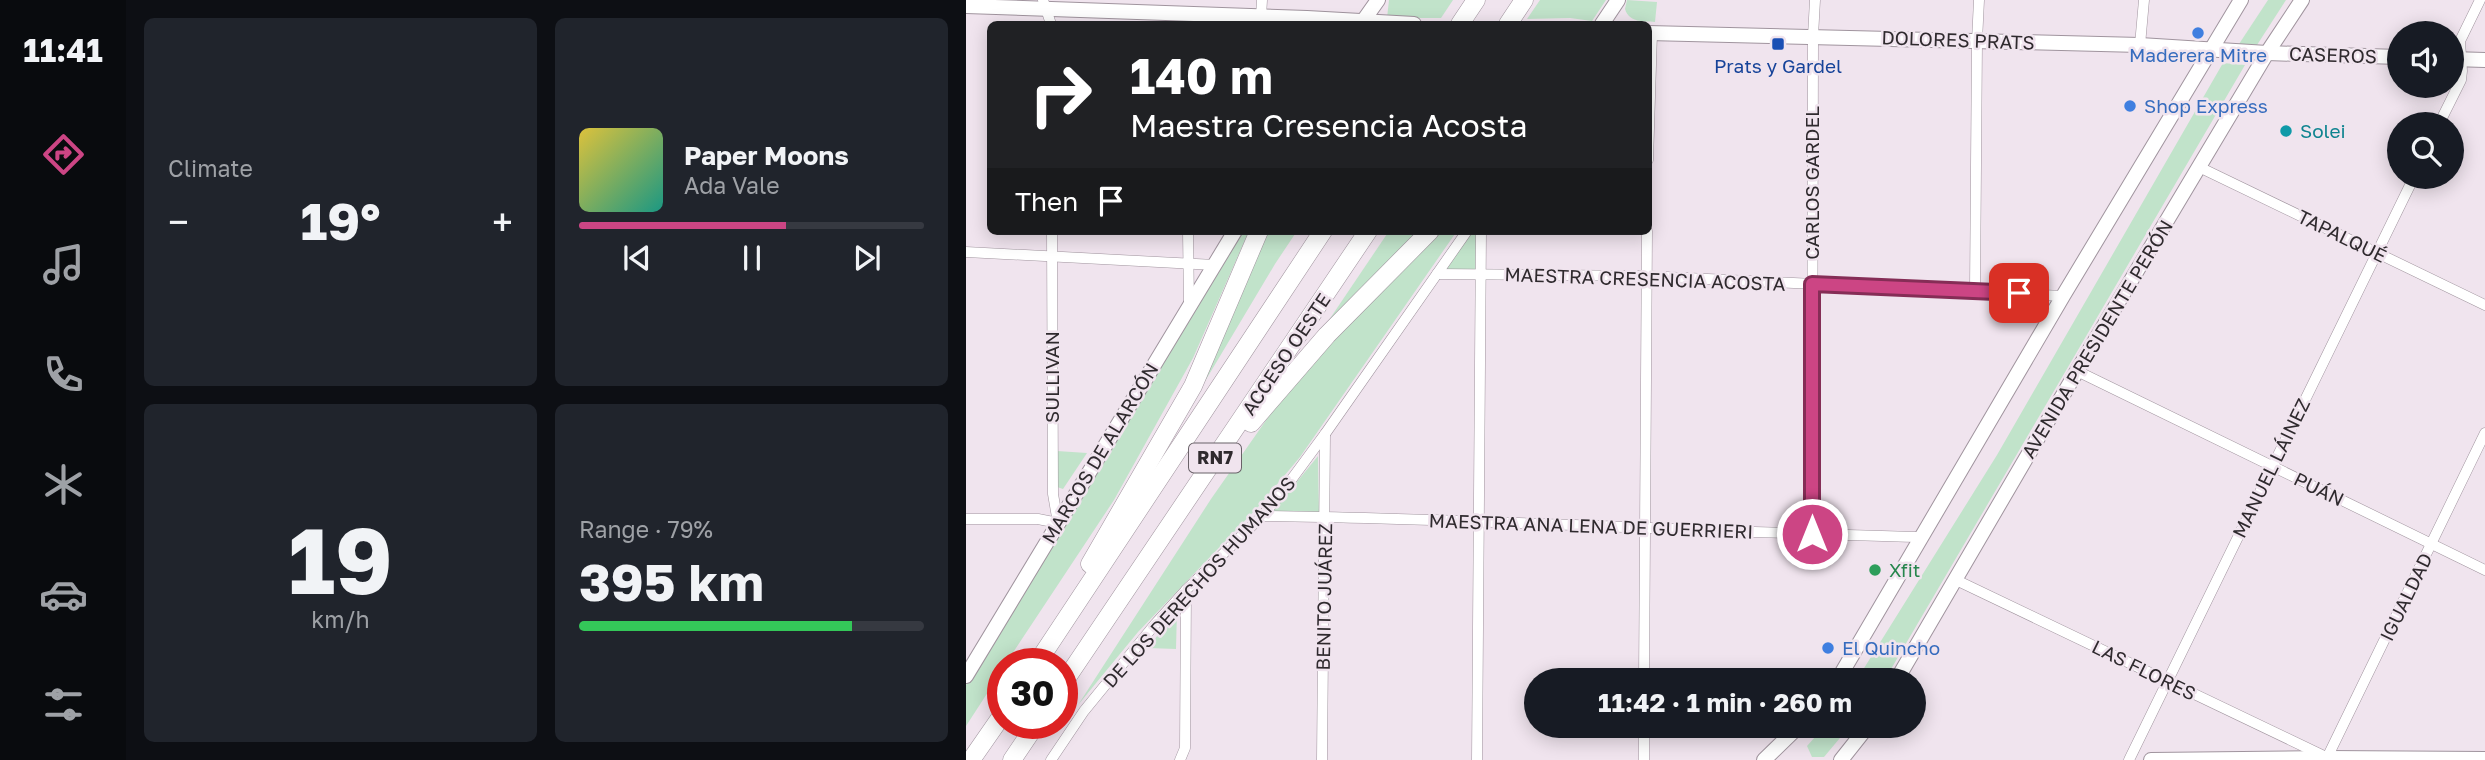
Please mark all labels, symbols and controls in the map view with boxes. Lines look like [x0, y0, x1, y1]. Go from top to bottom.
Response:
map controls [2387, 21, 2464, 189]
button: sound [2387, 21, 2464, 98]
street label: DOLORES PRATS [1881, 25, 2035, 54]
marker: Maderera Mitre [2190, 25, 2206, 41]
text: 11:41 [23, 31, 103, 69]
marker: Prats y Gardel [1770, 36, 1786, 52]
street label: CASEROS [2289, 41, 2377, 68]
place label: Maderera Mitre [2129, 43, 2267, 66]
text: 140 m [1130, 46, 1273, 105]
icon: right [1015, 49, 1106, 140]
place label: Prats y Gardel [1714, 54, 1842, 77]
place label: Shop Express [2144, 94, 2268, 117]
marker: Shop Express [2122, 98, 2138, 114]
text: Maestra Cresencia Acosta [1130, 106, 1528, 144]
street label: CARLOS GARDEL [1800, 106, 1823, 260]
button: search [2387, 112, 2464, 189]
place label: Solei [2300, 119, 2346, 142]
marker: Solei [2278, 123, 2294, 139]
icon: directions [39, 130, 88, 179]
text: Paper Moons [684, 140, 849, 171]
text: Climate [168, 154, 253, 182]
text: Ada Vale [684, 171, 780, 199]
icon: arrive [1092, 182, 1130, 220]
text: Then [1015, 186, 1078, 217]
text: 19° [300, 189, 381, 251]
text: − [168, 199, 189, 244]
text: + [492, 199, 513, 244]
street label: TAPALQUÉ [2294, 204, 2391, 267]
street label: AVENIDA PRESIDENTE PERÓN [2016, 215, 2177, 462]
icon: previous [618, 239, 656, 277]
icon: pause [733, 239, 771, 277]
icon: next [848, 239, 886, 277]
icon: music [39, 240, 88, 289]
street label: MAESTRA CRESENCIA ACOSTA [1504, 262, 1786, 295]
pin [1989, 263, 2049, 323]
icon: arrive [2000, 274, 2038, 312]
street label: ACCESO OESTE [1236, 289, 1335, 419]
street label: SULLIVAN [1040, 331, 1063, 423]
icon: phone [39, 350, 88, 399]
street label: MARCOS DE ALARCÓN [1036, 358, 1163, 547]
street label: MANUEL LÁINEZ [2227, 394, 2314, 541]
road number: RN7 [1189, 444, 1241, 472]
icon: climate [39, 460, 88, 509]
street label: PUÁN [2290, 467, 2348, 510]
street label: DE LOS DERECHOS HUMANOS [1098, 471, 1300, 692]
position arrow [1775, 497, 1849, 571]
text: 19 [288, 505, 393, 614]
street label: MAESTRA ANA LENA DE GUERRIERI [1428, 508, 1754, 543]
text: Range · 79% [579, 515, 713, 543]
street label: BENITO JUÁREZ [1311, 523, 1336, 671]
street label: IGUALDAD [2374, 549, 2437, 645]
text: 395 km [579, 550, 764, 612]
place label: Xfit [1889, 558, 1920, 581]
marker: Xfit [1867, 562, 1883, 578]
icon: car [39, 570, 88, 619]
text: km/h [311, 605, 370, 633]
street label: LAS FLORES [2088, 634, 2200, 705]
place label: El Quincho [1842, 636, 1940, 659]
marker: El Quincho [1820, 640, 1836, 656]
speed limit sign: 30 [987, 648, 1078, 739]
icon: filters [39, 680, 88, 729]
text: 11:42 · 1 min · 260 m [1598, 687, 1852, 718]

